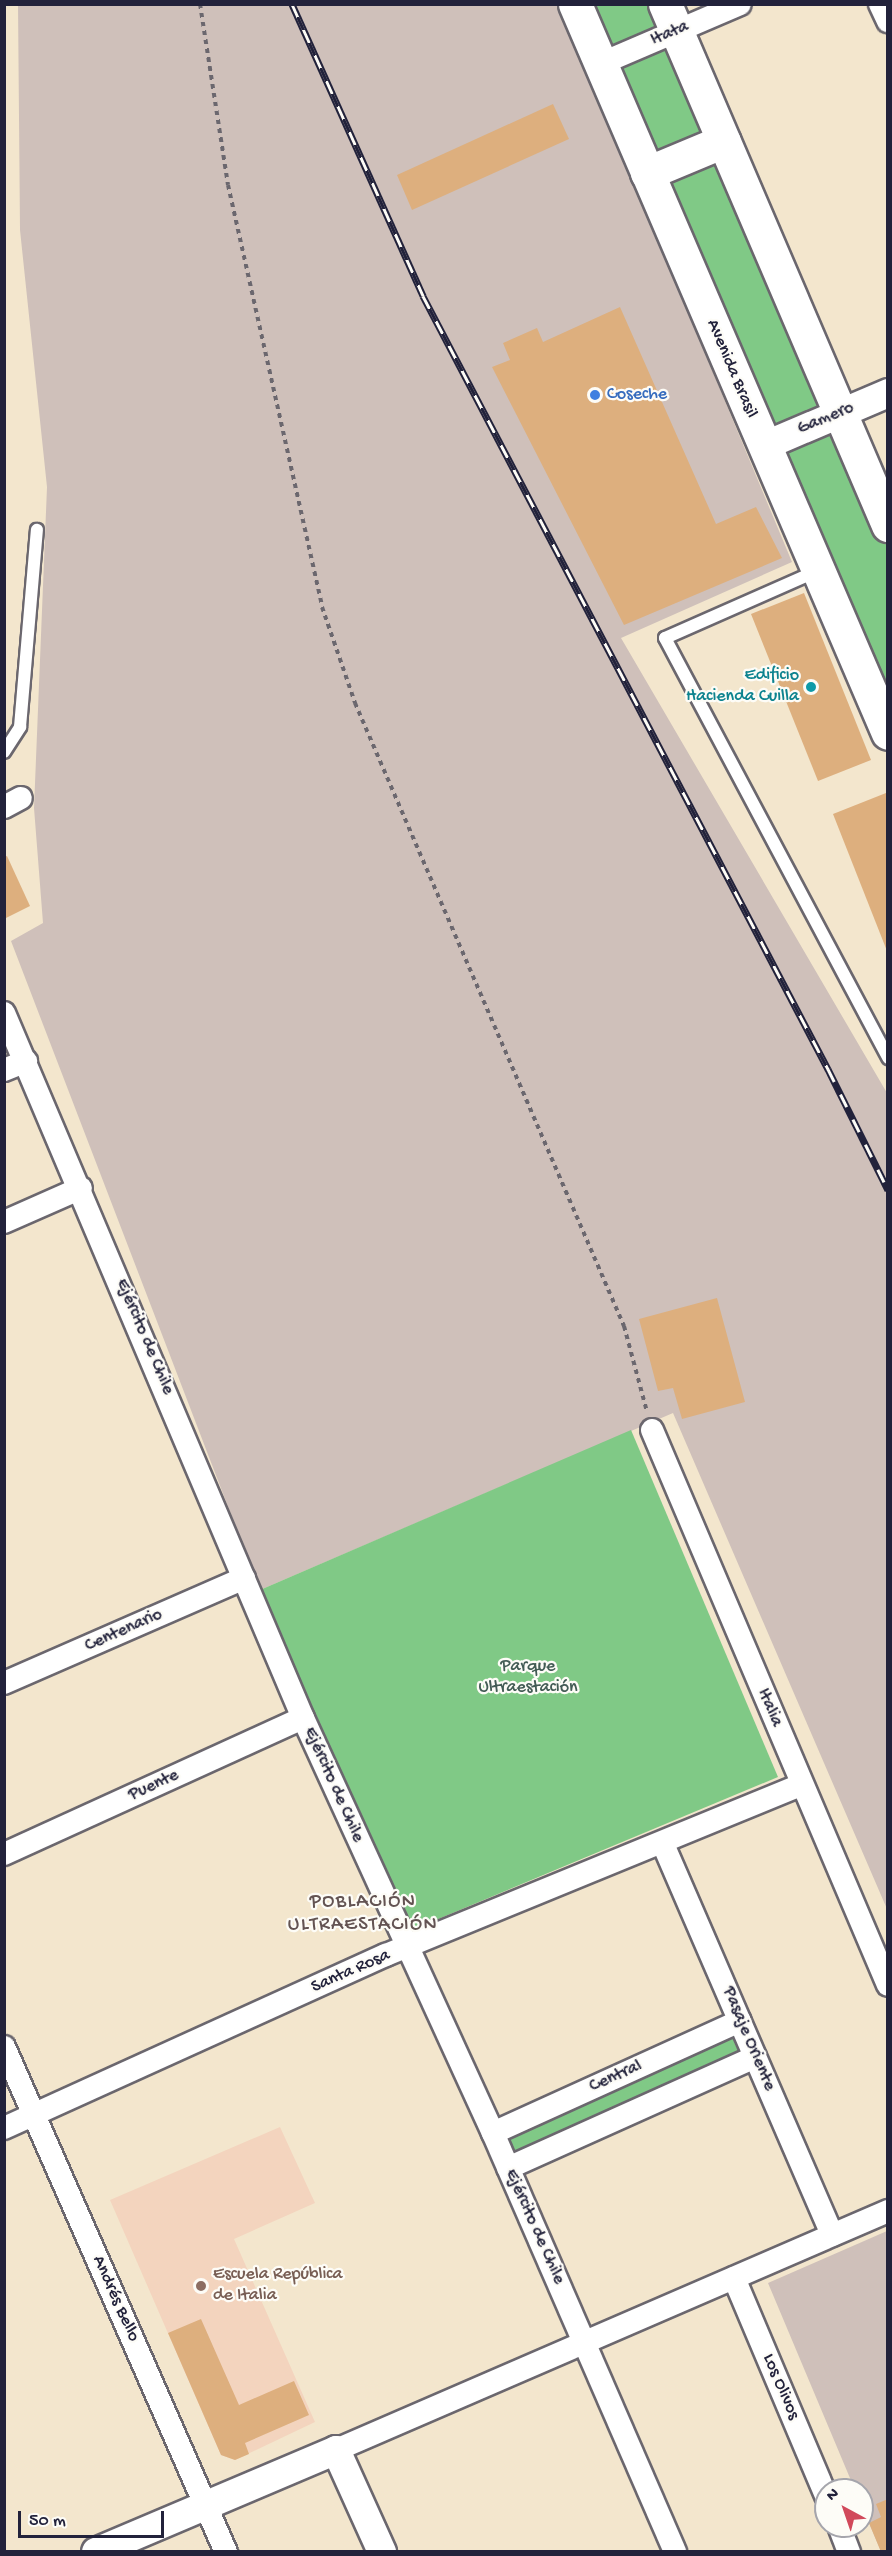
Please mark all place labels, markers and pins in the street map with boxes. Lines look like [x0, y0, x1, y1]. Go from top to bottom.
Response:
place label: Coseche [607, 384, 667, 406]
marker: Coseche [588, 388, 602, 402]
place label: Edificio Hacienda Cuilla [686, 666, 799, 708]
marker: Edificio Hacienda Cuilla [804, 680, 818, 694]
place label: Escuela República de Italia [213, 2265, 342, 2308]
marker: Escuela República de Italia [194, 2279, 208, 2293]

